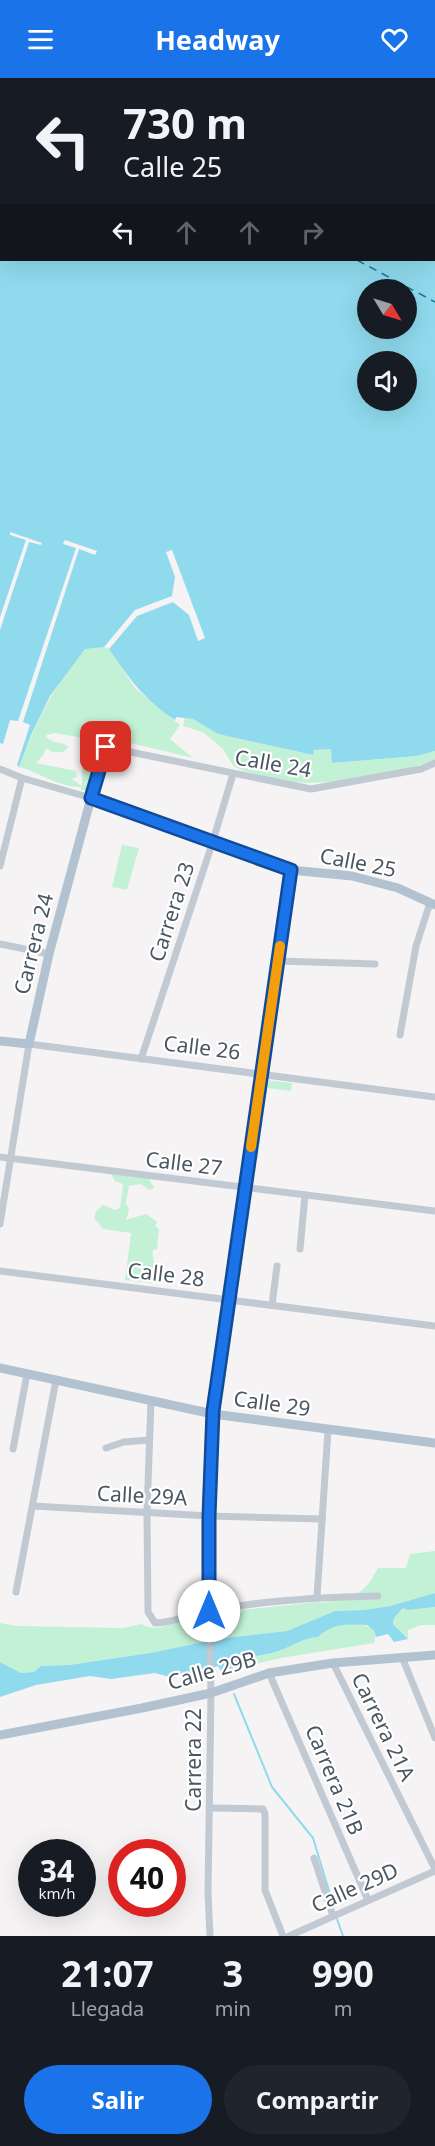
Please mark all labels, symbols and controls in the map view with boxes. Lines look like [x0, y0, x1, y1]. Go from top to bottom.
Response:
text: Headway [155, 21, 280, 58]
icon: menu [24, 23, 57, 56]
icon: heart [378, 23, 411, 56]
text: 730 m [123, 94, 247, 151]
icon: left [24, 102, 102, 180]
text: Calle 25 [123, 148, 222, 185]
icon: left [107, 216, 140, 249]
icon: ahead [170, 216, 203, 249]
icon: ahead [233, 216, 266, 249]
icon: right [296, 216, 329, 249]
north arrow [357, 279, 417, 339]
map controls [357, 279, 417, 411]
button: sound [357, 351, 417, 411]
pin [80, 721, 131, 772]
icon: arrive [89, 730, 122, 763]
street label: Calle 24 [233, 743, 314, 784]
street label: Calle 25 [318, 841, 399, 883]
street label: Carrera 23 [142, 858, 200, 965]
street label: Carrera 24 [7, 890, 59, 997]
street label: Calle 26 [162, 1028, 242, 1066]
street label: Calle 27 [144, 1144, 224, 1182]
street label: Calle 28 [126, 1255, 206, 1293]
street label: Calle 29 [232, 1384, 312, 1422]
street label: Calle 29A [96, 1479, 189, 1511]
position arrow [177, 1579, 241, 1643]
street label: Calle 29B [164, 1644, 259, 1696]
street label: Carrera 21A [346, 1668, 422, 1786]
street label: Carrera 22 [179, 1708, 207, 1812]
street label: Carrera 21B [299, 1720, 371, 1839]
speed limit sign: 40 [108, 1839, 186, 1917]
text: 34 [40, 1850, 74, 1891]
street label: Calle 29D [307, 1855, 403, 1919]
text: km/h [39, 1883, 75, 1903]
text: 21:07 [61, 1949, 154, 1998]
text: 3 [223, 1949, 243, 1998]
text: 990 [312, 1949, 374, 1998]
text: Llegada [70, 1995, 144, 2022]
text: min [215, 1995, 251, 2022]
text: m [334, 1995, 352, 2022]
button: Salir [24, 2065, 212, 2134]
button: Compartir [224, 2065, 411, 2134]

